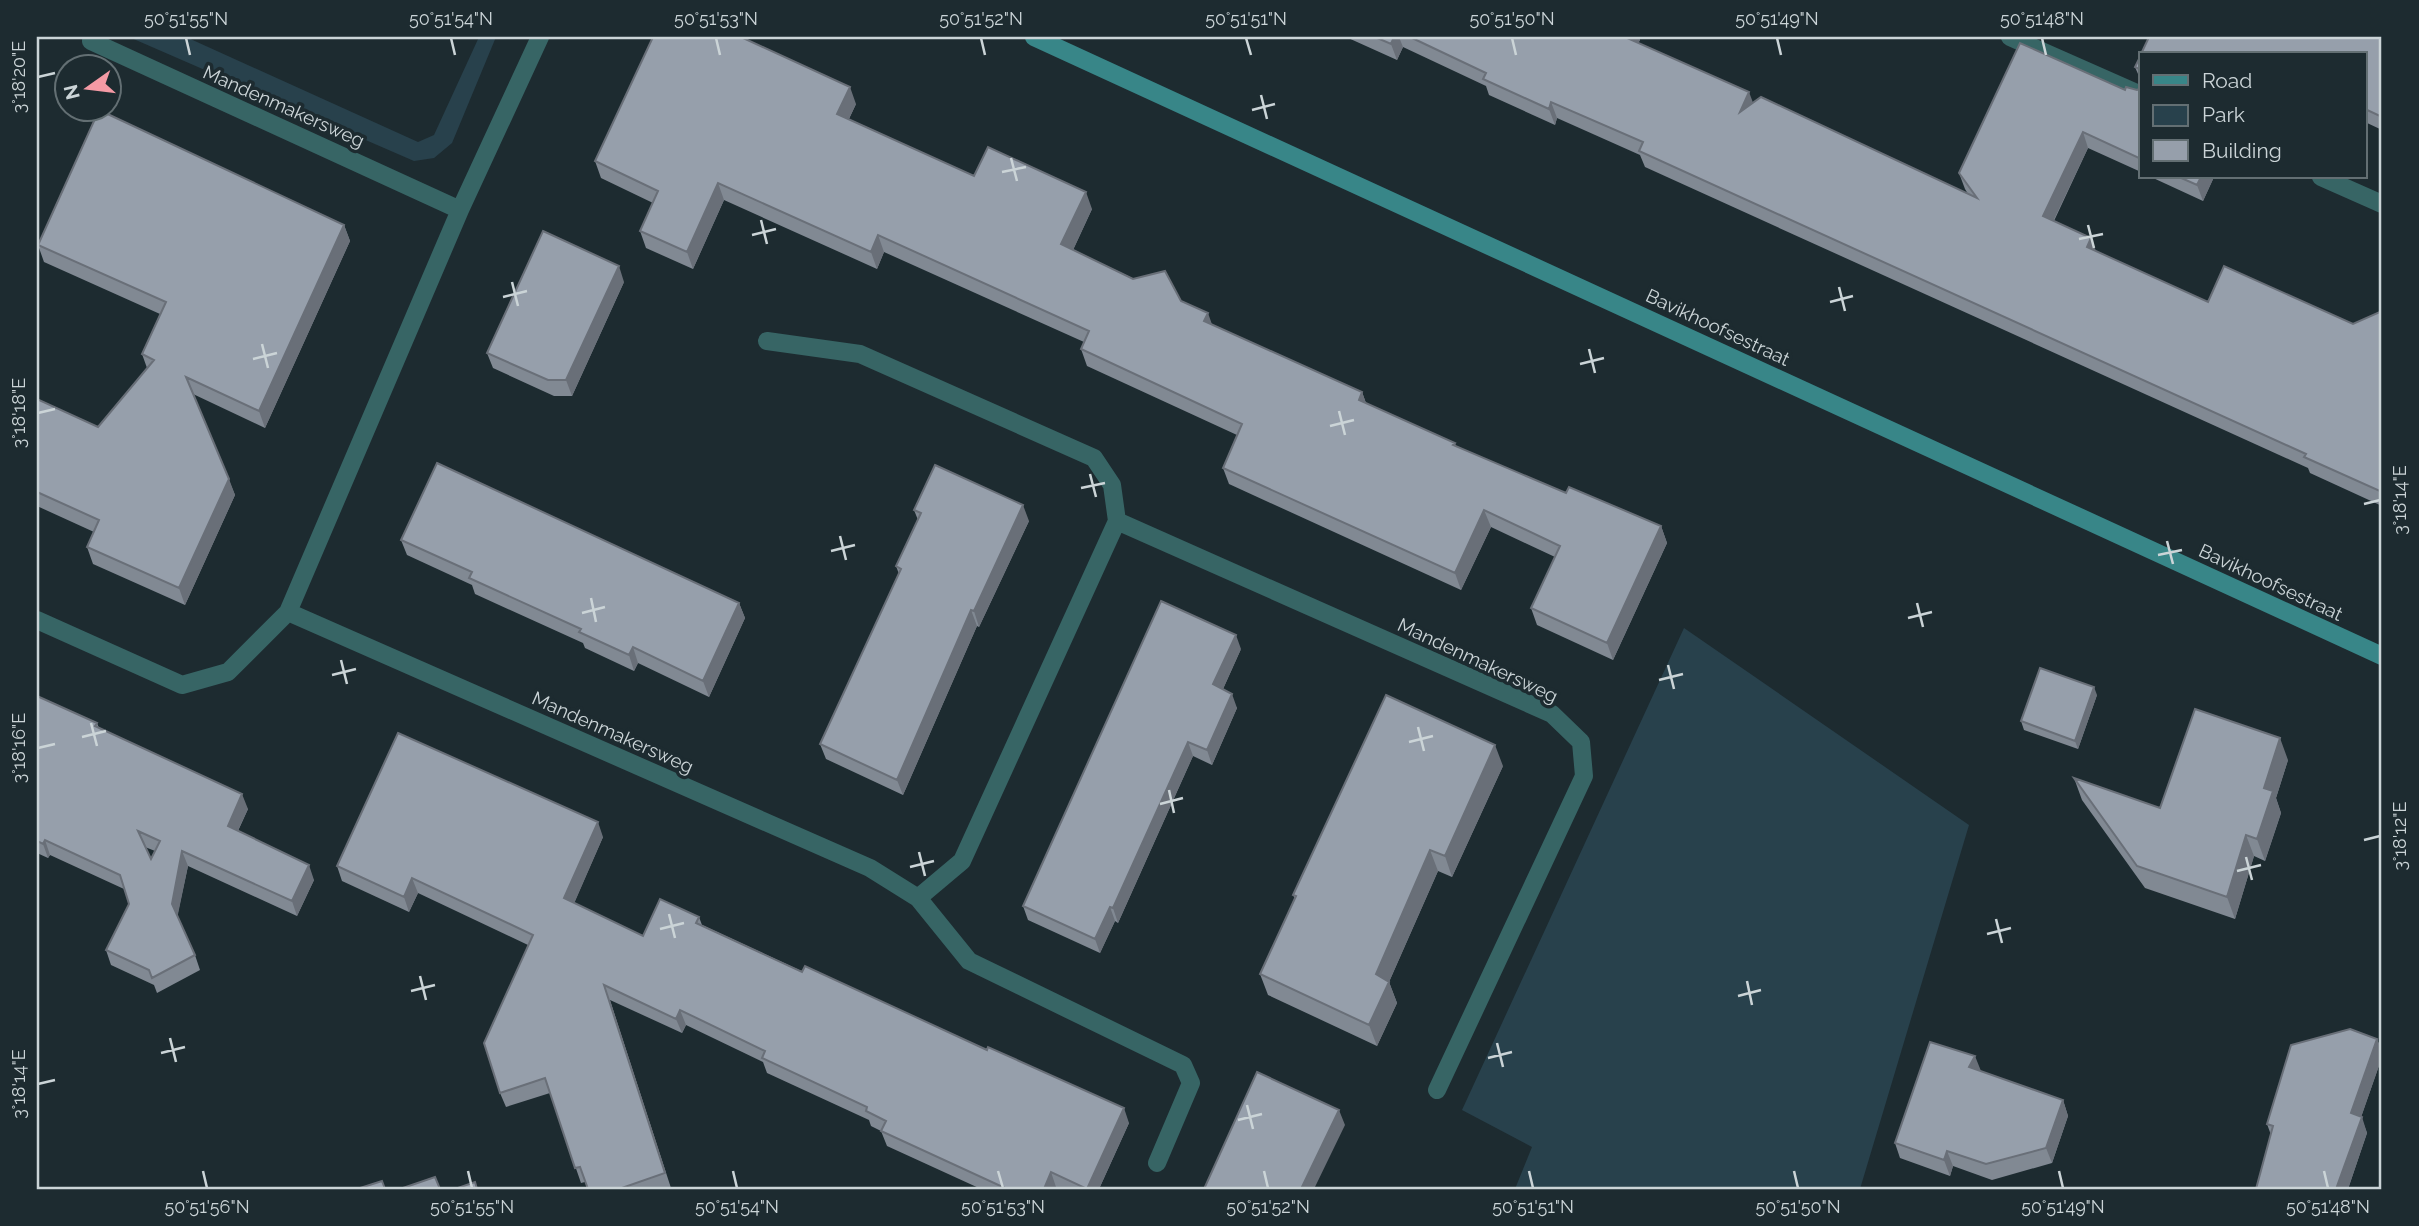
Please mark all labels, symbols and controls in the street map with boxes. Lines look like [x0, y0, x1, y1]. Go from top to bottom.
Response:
text: 50°51'55"N [144, 8, 228, 29]
text: 50°51'54"N [409, 8, 493, 29]
text: 50°51'53"N [674, 8, 758, 29]
text: 50°51'52"N [939, 8, 1023, 29]
text: 50°51'51"N [1205, 8, 1287, 29]
text: 50°51'50"N [1469, 8, 1555, 29]
text: 50°51'49"N [1735, 8, 1819, 29]
text: 50°51'48"N [2000, 8, 2084, 29]
text: 3°18'20"E [8, 41, 29, 113]
north arrow [52, 52, 122, 122]
legend [2139, 52, 2366, 178]
street label: Mandenmakersweg [200, 61, 368, 151]
text: Road [2202, 68, 2252, 93]
text: N [59, 82, 84, 102]
text: Park [2202, 102, 2245, 127]
text: Building [2202, 138, 2282, 163]
street label: Bavikhoofsestraat [1643, 284, 1794, 370]
text: 3°18'18"E [8, 378, 29, 448]
text: 3°18'14"E [2389, 465, 2410, 535]
street label: Bavikhoofsestraat [2196, 539, 2347, 625]
street label: Mandenmakersweg [1394, 613, 1562, 707]
street label: Mandenmakersweg [529, 687, 697, 777]
text: 3°18'16"E [8, 713, 29, 783]
text: 3°18'12"E [2389, 801, 2410, 871]
text: 3°18'14"E [8, 1049, 29, 1119]
text: 50°51'56"N [164, 1196, 250, 1217]
text: 50°51'55"N [430, 1196, 514, 1217]
text: 50°51'54"N [695, 1196, 779, 1217]
text: 50°51'53"N [961, 1196, 1045, 1217]
text: 50°51'52"N [1226, 1196, 1310, 1217]
text: 50°51'51"N [1492, 1196, 1574, 1217]
text: 50°51'50"N [1755, 1196, 1841, 1217]
text: 50°51'49"N [2021, 1196, 2105, 1217]
text: 50°51'48"N [2286, 1196, 2370, 1217]

